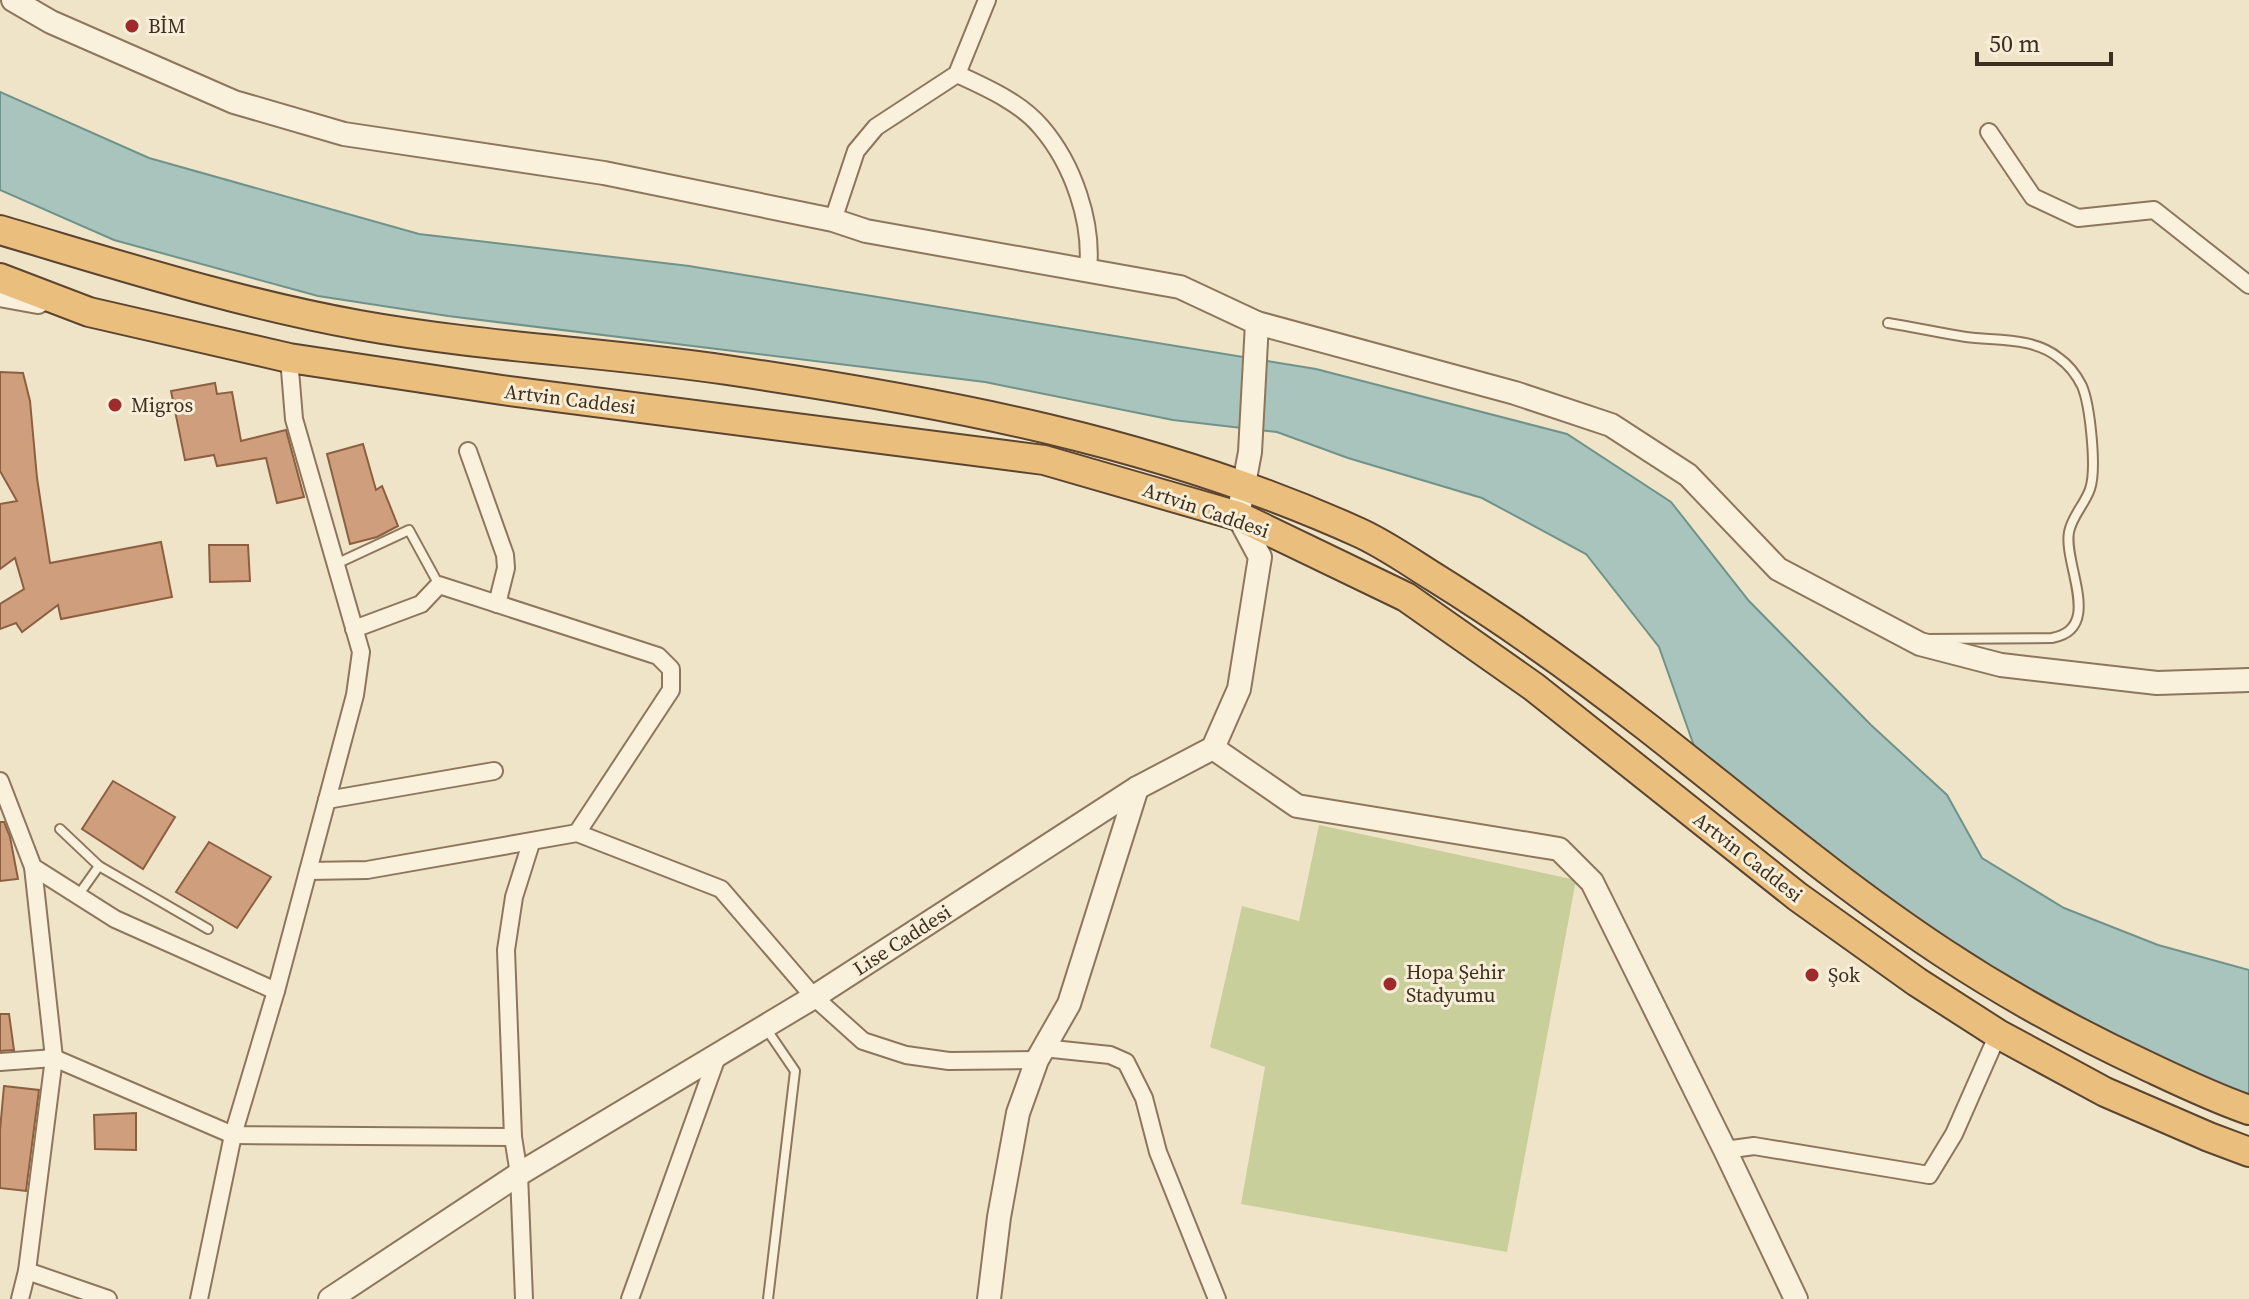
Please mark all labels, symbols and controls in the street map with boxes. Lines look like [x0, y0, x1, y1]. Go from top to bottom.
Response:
place label: BİM [148, 12, 186, 40]
scale bar [1977, 16, 2111, 66]
marker: BİM [123, 17, 141, 35]
text: 50 m [1989, 27, 2040, 60]
street label: Artvin Caddesi [503, 377, 637, 421]
place label: Migros [131, 391, 193, 419]
marker: Migros [106, 396, 124, 414]
street label: Artvin Caddesi [1139, 475, 1273, 545]
street label: Artvin Caddesi [1687, 805, 1809, 909]
street label: Lise Caddesi [848, 898, 957, 982]
place label: Hopa Şehir Stadyumu [1406, 958, 1506, 1009]
place label: Şok [1828, 961, 1860, 989]
marker: Şok [1803, 966, 1821, 984]
marker: Hopa Şehir Stadyumu [1381, 975, 1399, 993]

